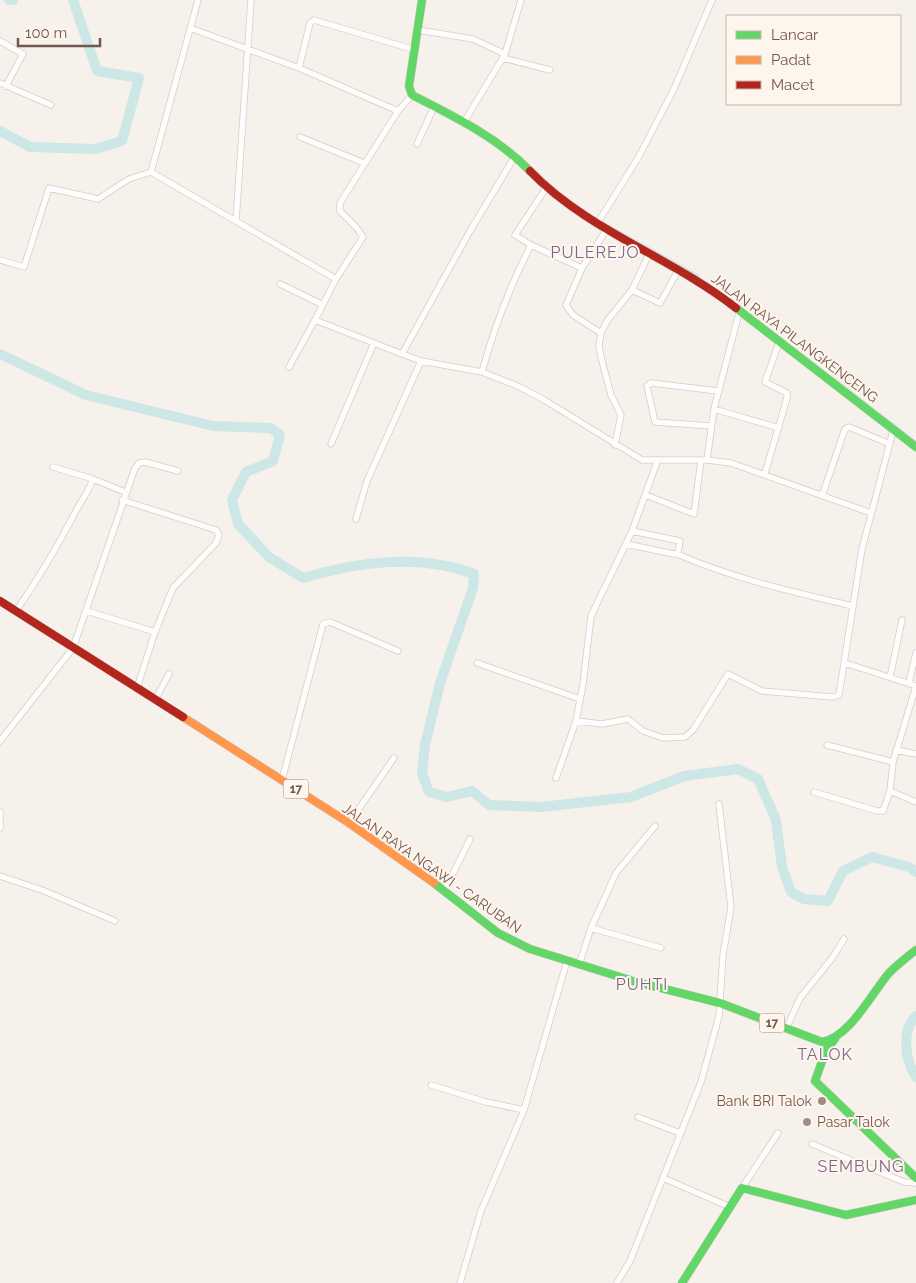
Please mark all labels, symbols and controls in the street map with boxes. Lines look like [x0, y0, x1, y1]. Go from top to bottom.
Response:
scale bar [18, 15, 100, 47]
legend [726, 15, 901, 105]
text: 100 m [25, 24, 67, 42]
text: Lancar [771, 26, 819, 44]
text: Padat [771, 51, 811, 69]
text: Macet [771, 76, 814, 94]
district label: PULEREJO [550, 243, 640, 262]
street label: JALAN RAYA PILANGKENCENG [709, 270, 881, 406]
road number: 17 [284, 780, 308, 799]
street label: JALAN RAYA NGAWI - CARUBAN [339, 800, 525, 936]
district label: PUHTI [616, 975, 668, 994]
road number: 17 [760, 1014, 784, 1032]
district label: TALOK [797, 1045, 853, 1064]
place label: Bank BRI Talok [717, 1093, 813, 1109]
marker: Bank BRI Talok [816, 1095, 828, 1107]
place label: Pasar Talok [817, 1114, 890, 1130]
marker: Pasar Talok [801, 1116, 813, 1128]
district label: SEMBUNG [817, 1157, 905, 1176]

